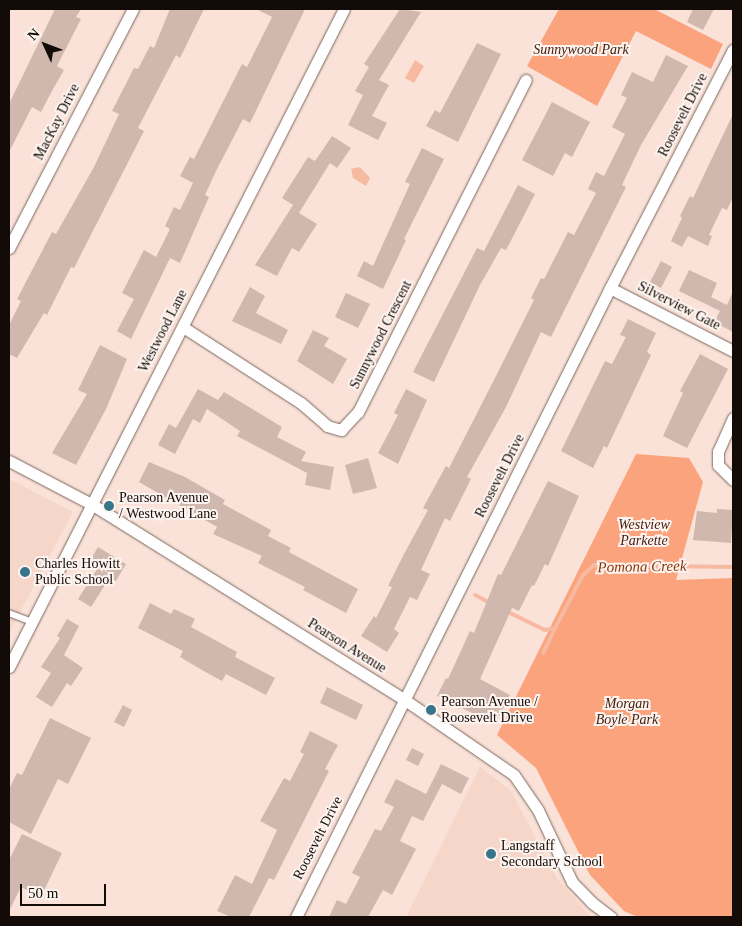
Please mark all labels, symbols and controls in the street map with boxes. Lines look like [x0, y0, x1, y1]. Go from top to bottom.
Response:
north arrow [20, 20, 70, 70]
text: N [25, 26, 43, 43]
park label: Sunnywood Park [533, 42, 629, 58]
street label: Roosevelt Drive [655, 70, 711, 160]
street label: MacKay Drive [31, 81, 83, 163]
street label: Sunnywood Crescent [346, 278, 416, 392]
street label: Silverview Gate [635, 278, 723, 334]
street label: Westwood Lane [135, 287, 191, 375]
street label: Roosevelt Drive [472, 431, 528, 521]
place label: Pearson Avenue / Westwood Lane [119, 490, 217, 522]
marker: Pearson Avenue / Westwood Lane [103, 500, 115, 512]
park label: Westview Parkette [618, 517, 670, 550]
place label: Charles Howitt Public School [35, 556, 120, 588]
water label: Pomona Creek [597, 557, 687, 577]
marker: Charles Howitt Public School [19, 566, 31, 578]
street label: Pearson Avenue [304, 615, 390, 677]
place label: Pearson Avenue / Roosevelt Drive [441, 694, 539, 726]
park label: Morgan Boyle Park [596, 696, 658, 729]
marker: Pearson Avenue / Roosevelt Drive [425, 704, 437, 716]
street label: Roosevelt Drive [290, 793, 346, 883]
place label: Langstaff Secondary School [501, 838, 602, 870]
marker: Langstaff Secondary School [485, 848, 497, 860]
scale bar [22, 874, 109, 906]
text: 50 m [28, 885, 58, 901]

